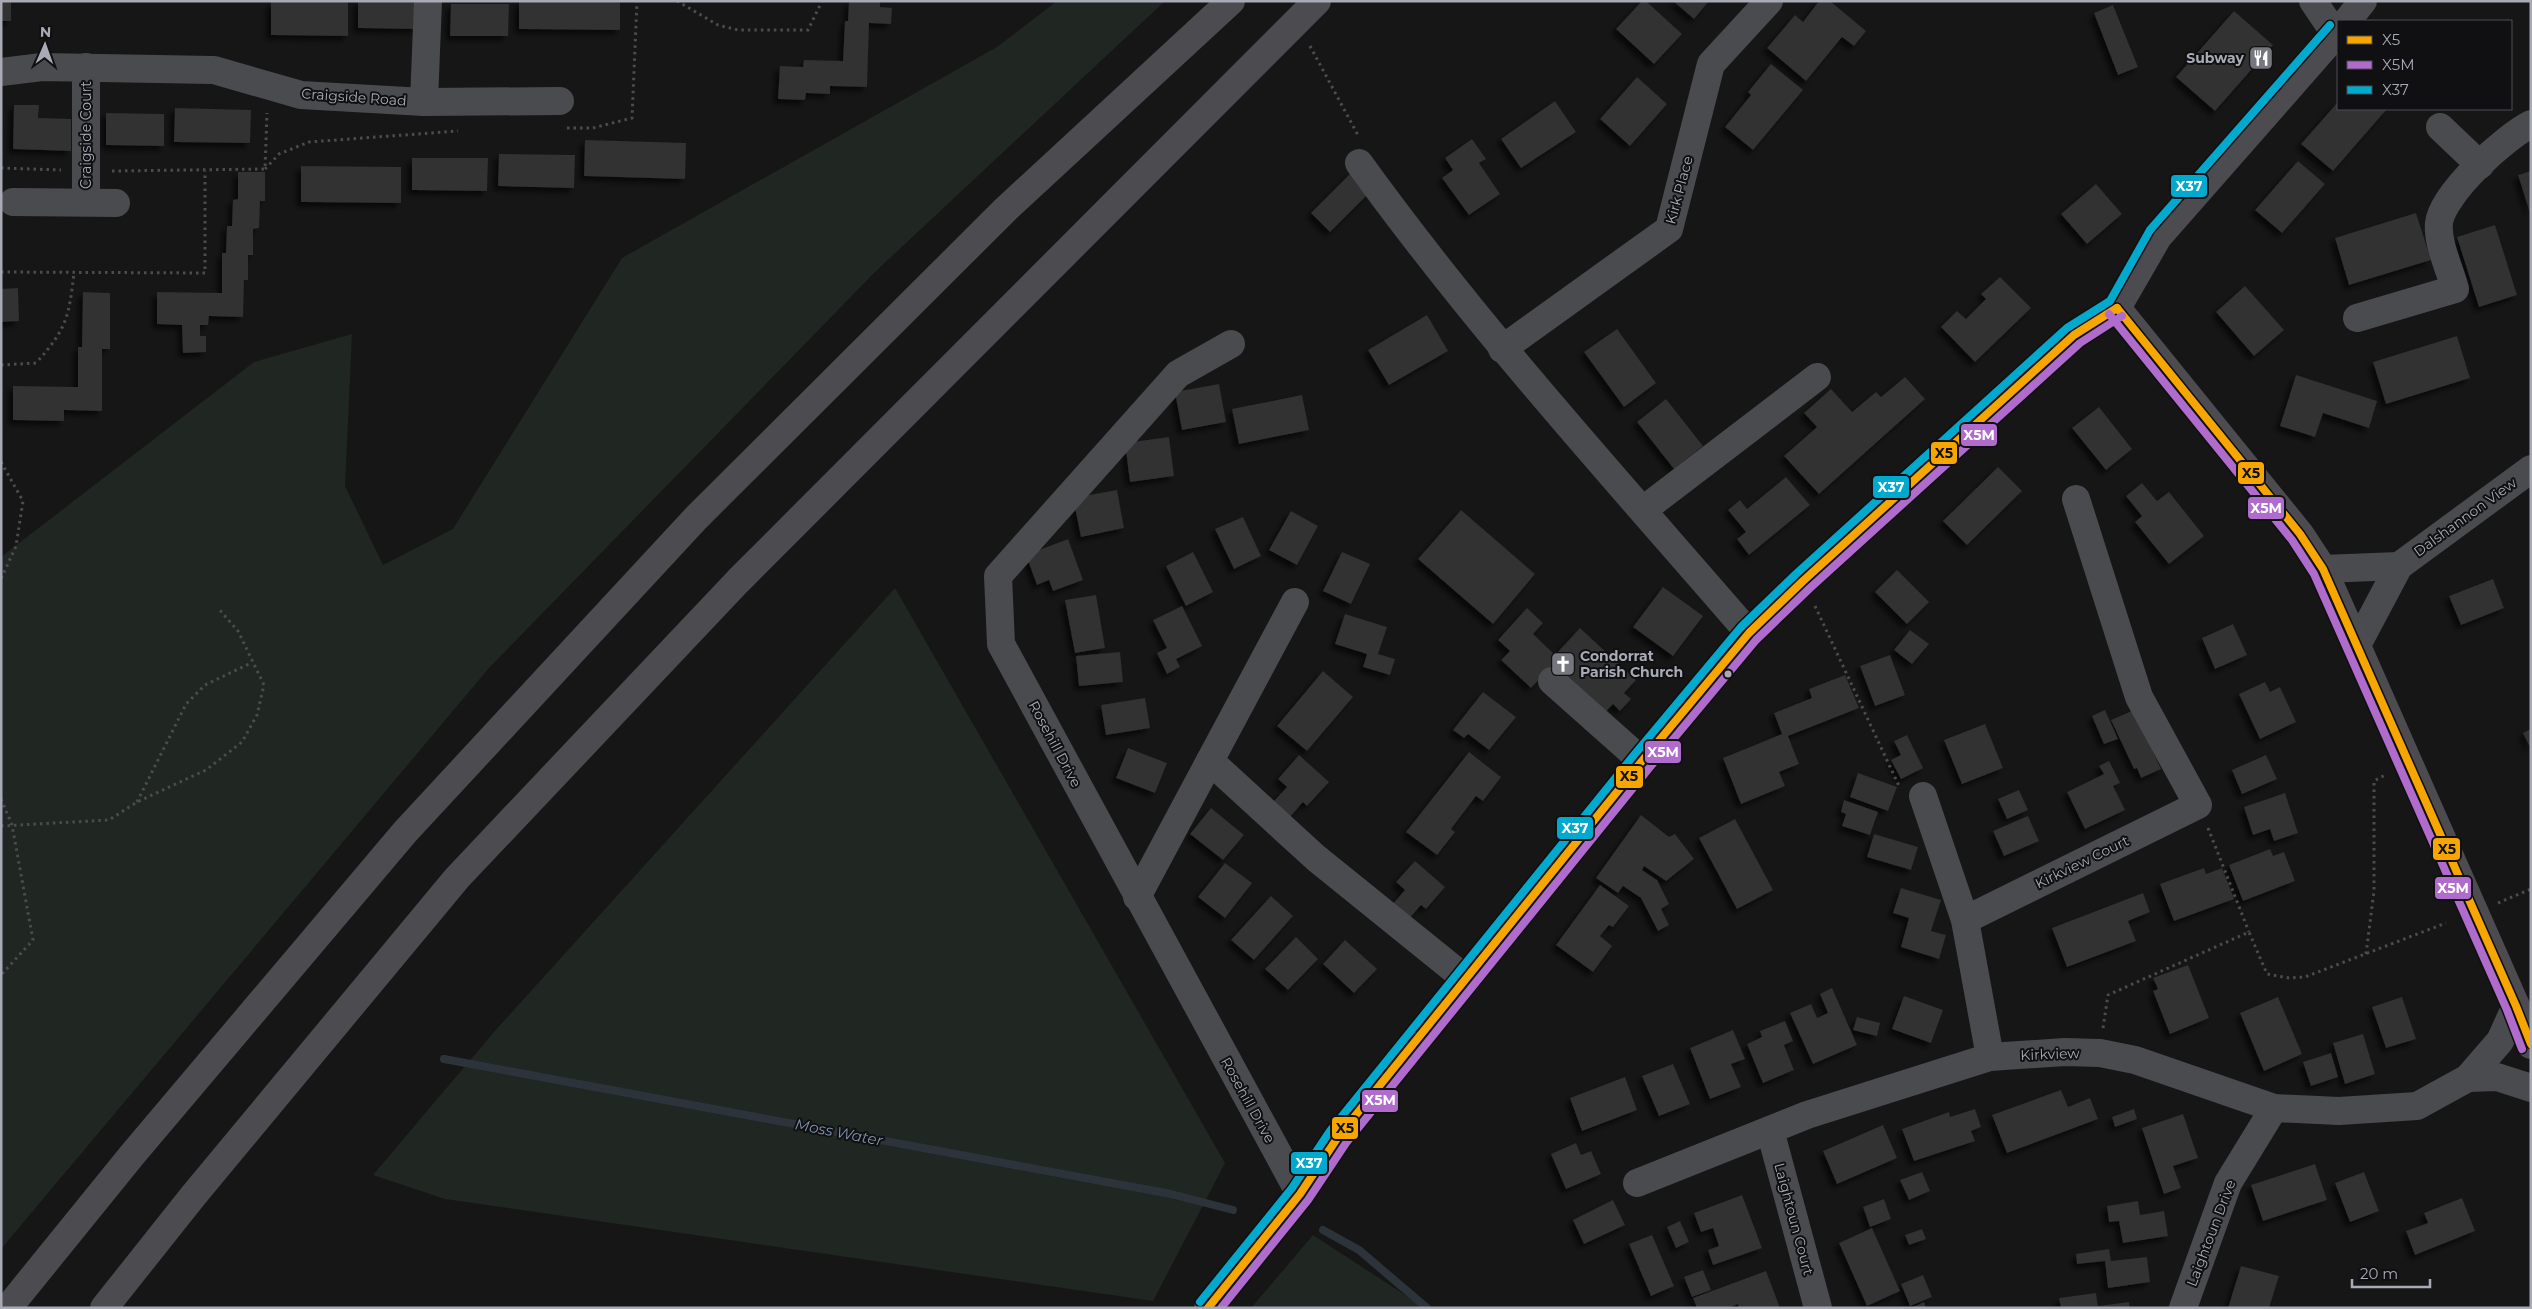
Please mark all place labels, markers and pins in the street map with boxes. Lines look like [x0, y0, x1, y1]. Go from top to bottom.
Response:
restaurant icon: Subway [2248, 45, 2274, 71]
place label: Subway [2186, 49, 2245, 67]
place label: Condorrat Parish Church [1580, 647, 1683, 681]
church icon: Condorrat Parish Church [1550, 651, 1576, 677]
unlabelled marker [1723, 669, 1733, 679]

